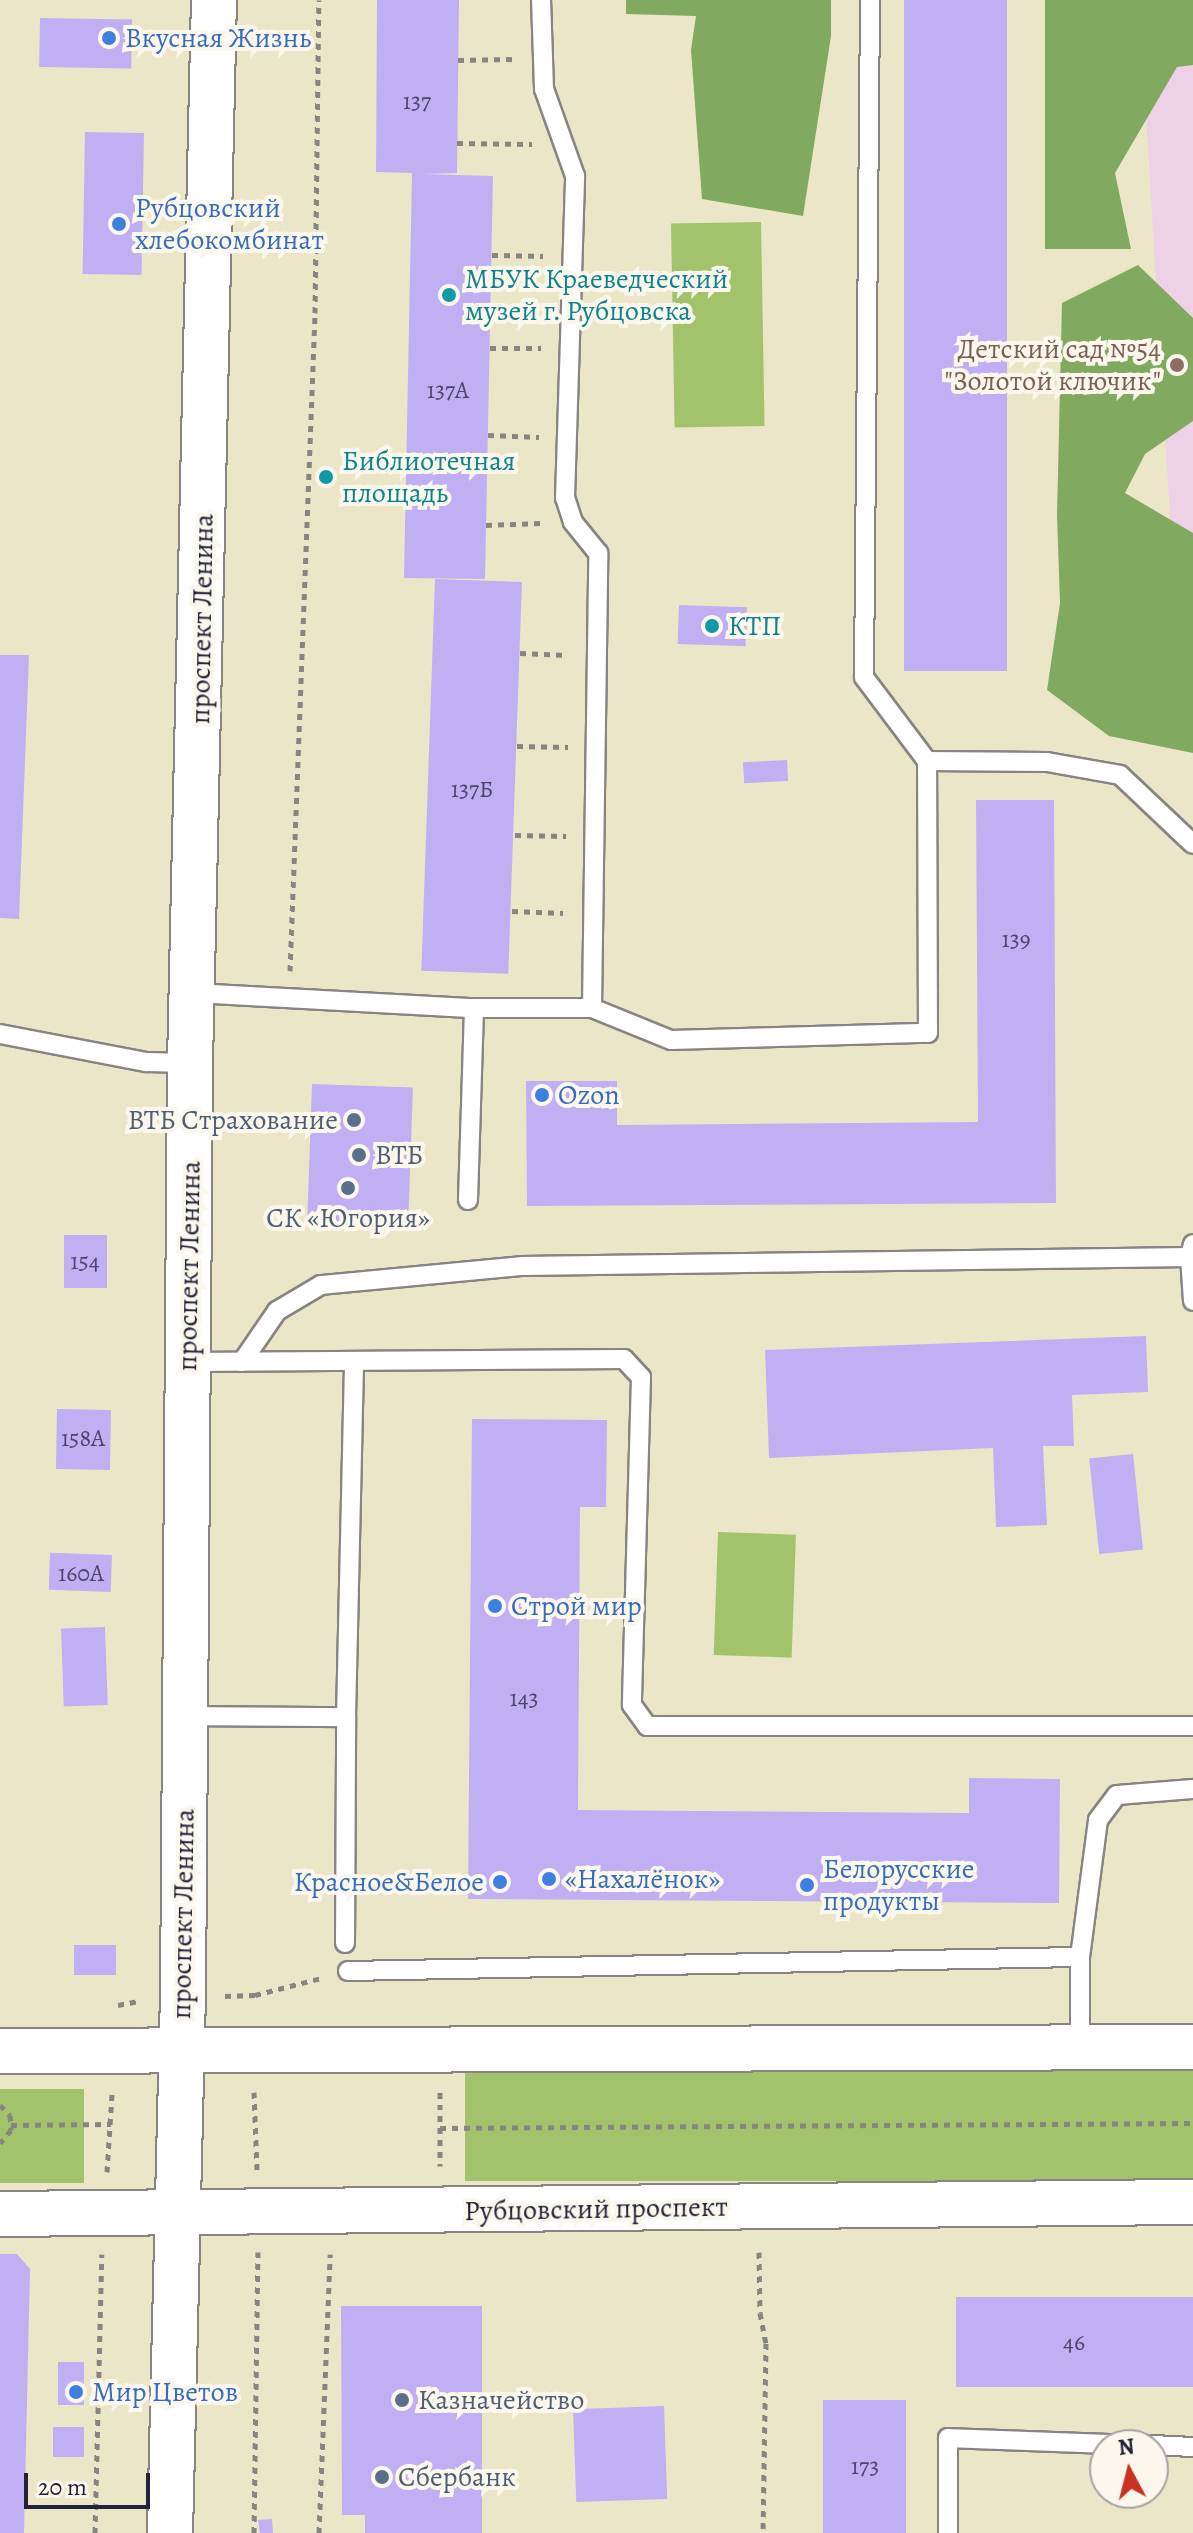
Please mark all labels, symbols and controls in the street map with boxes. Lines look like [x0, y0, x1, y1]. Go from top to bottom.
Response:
place label: Вкусная Жизнь [125, 21, 311, 55]
marker: Вкусная Жизнь [100, 29, 118, 47]
house number: 137 [403, 88, 431, 116]
place label: Рубцовский хлебокомбинат [135, 191, 324, 257]
marker: Рубцовский хлебокомбинат [110, 215, 128, 233]
place label: МБУК Краеведческий музей г. Рубцовска [465, 262, 728, 328]
marker: МБУК Краеведческий музей г. Рубцовска [440, 286, 458, 304]
place label: Детский сад №54 "Золотой ключик" [945, 332, 1161, 398]
marker: Детский сад №54 "Золотой ключик" [1168, 356, 1186, 374]
house number: 137А [427, 377, 469, 405]
place label: Библиотечная площадь [342, 444, 516, 510]
marker: Библиотечная площадь [317, 468, 335, 486]
street label: проспект Ленина [183, 513, 221, 725]
place label: КТП [728, 609, 781, 643]
marker: КТП [703, 617, 721, 635]
house number: 137Б [451, 776, 493, 804]
house number: 139 [1001, 926, 1031, 954]
place label: Ozon [558, 1078, 620, 1112]
marker: Ozon [533, 1086, 551, 1104]
place label: ВТБ Страхование [128, 1103, 338, 1137]
marker: ВТБ Страхование [345, 1111, 363, 1129]
place label: ВТБ [375, 1138, 423, 1172]
marker: ВТБ [350, 1146, 368, 1164]
street label: проспект Ленина [170, 1160, 208, 1372]
marker: СК «Югория» [339, 1179, 357, 1197]
place label: СК «Югория» [266, 1201, 430, 1235]
house number: 154 [70, 1248, 100, 1276]
house number: 158А [61, 1425, 105, 1453]
house number: 160А [58, 1560, 104, 1588]
place label: Строй мир [511, 1589, 642, 1623]
marker: Строй мир [486, 1597, 504, 1615]
house number: 143 [509, 1685, 539, 1713]
street label: проспект Ленина [164, 1808, 202, 2020]
place label: Белорусские продукты [823, 1852, 975, 1918]
place label: «Нахалёнок» [565, 1862, 720, 1896]
place label: Красное&Белое [294, 1865, 484, 1899]
marker: «Нахалёнок» [540, 1870, 558, 1888]
marker: Красное&Белое [491, 1873, 509, 1891]
marker: Белорусские продукты [798, 1876, 816, 1894]
street label: Рубцовский проспект [464, 2190, 728, 2228]
house number: 46 [1063, 2329, 1085, 2357]
place label: Мир Цветов [92, 2375, 238, 2409]
marker: Мир Цветов [67, 2383, 85, 2401]
place label: Казначейство [418, 2383, 584, 2417]
marker: Казначейство [393, 2391, 411, 2409]
north arrow [1089, 2429, 1169, 2509]
text: N [1117, 2431, 1136, 2463]
house number: 173 [851, 2453, 879, 2481]
scale bar [28, 2457, 154, 2507]
place label: Сбербанк [398, 2460, 516, 2494]
marker: Сбербанк [373, 2468, 391, 2486]
text: 20 m [38, 2471, 87, 2503]

